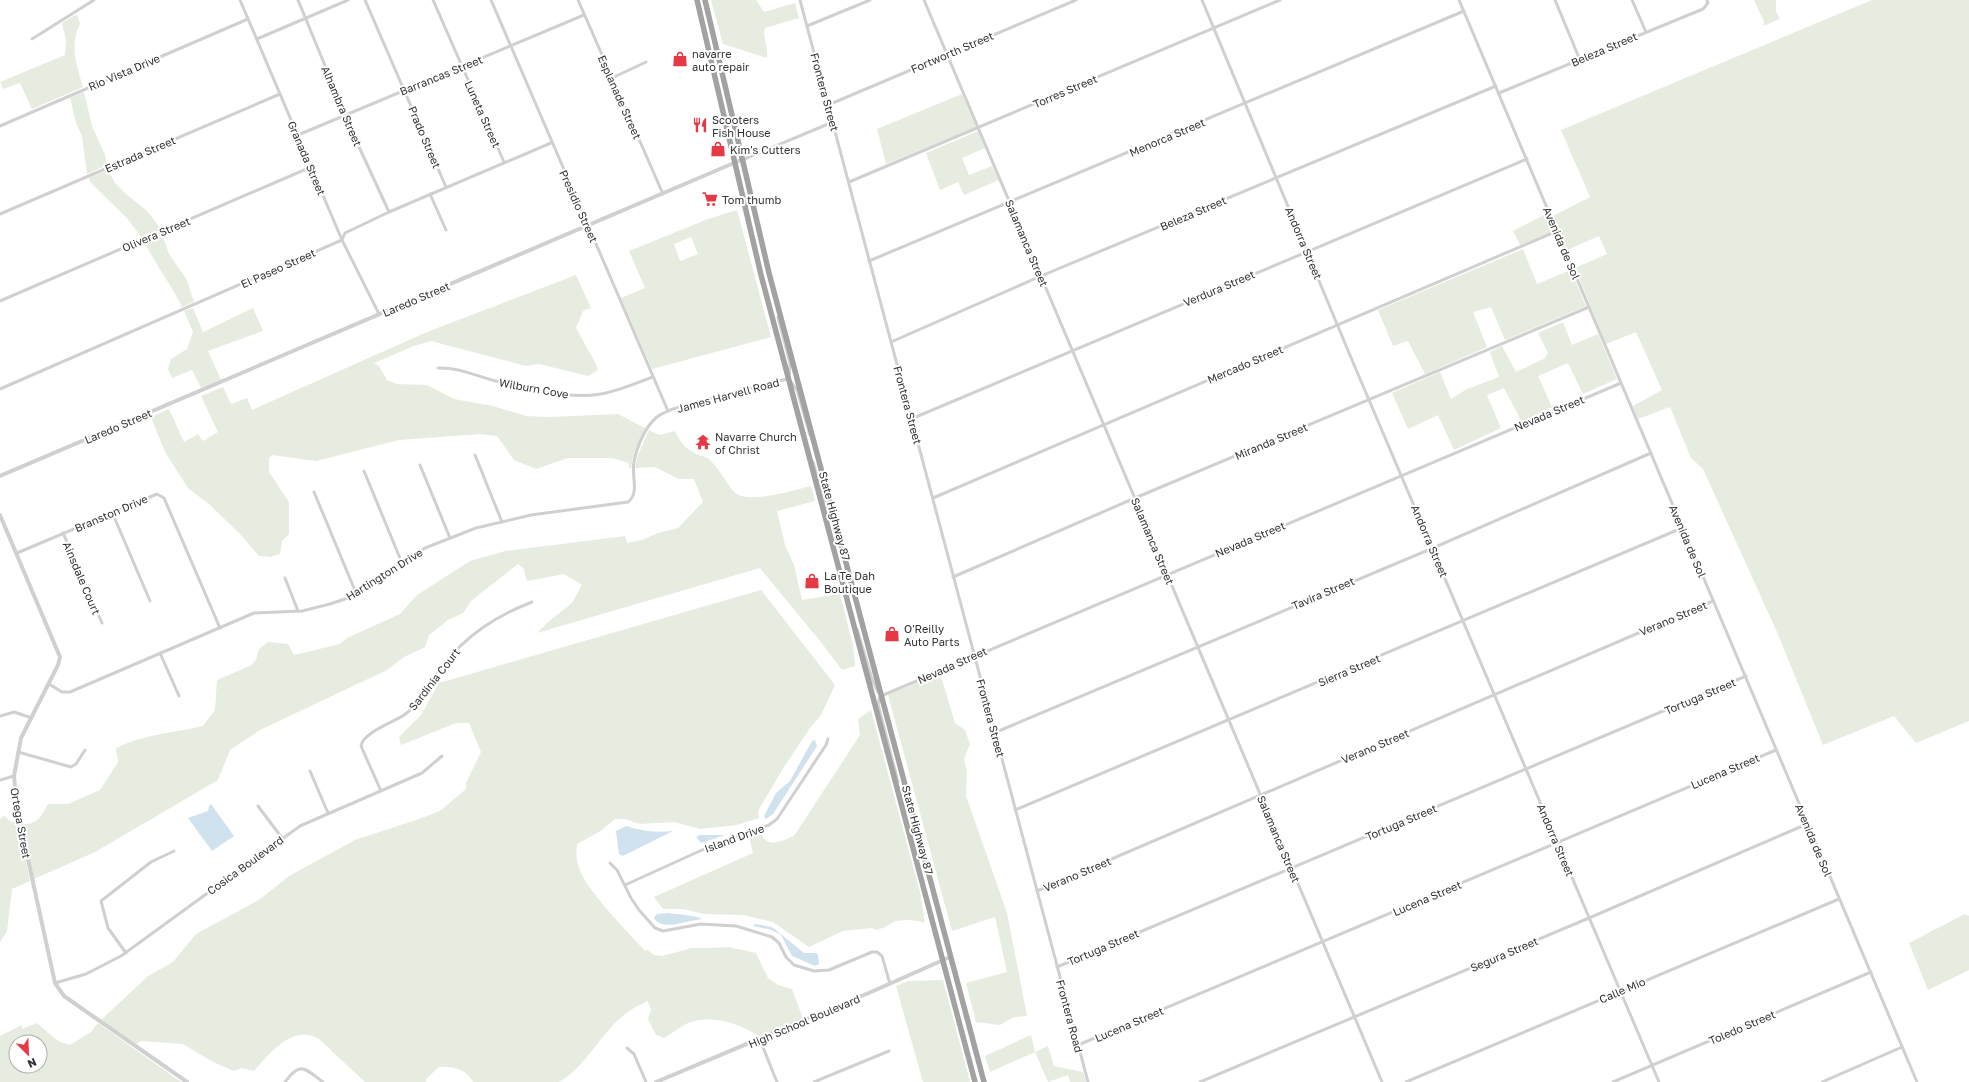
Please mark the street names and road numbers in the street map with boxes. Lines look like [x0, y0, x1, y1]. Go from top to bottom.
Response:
street label: Fortworth Street [909, 29, 995, 75]
street label: Beleza Street [1569, 29, 1639, 69]
street label: Rio Vista Drive [86, 51, 162, 93]
street label: Frontera Street [808, 51, 842, 133]
street label: Barrancas Street [398, 52, 484, 98]
street label: Esplanade Street [596, 53, 644, 141]
street label: Alhambra Street [319, 64, 365, 148]
street label: Torres Street [1031, 72, 1099, 110]
street label: Luneta Street [462, 79, 504, 149]
street label: Prado Street [406, 104, 444, 170]
street label: Menorca Street [1127, 115, 1207, 159]
street label: Granada Street [286, 119, 328, 197]
street label: Estrada Street [103, 133, 177, 175]
street label: Presidio Street [557, 168, 601, 244]
street label: Beleza Street [1158, 193, 1228, 233]
street label: Salamanca Street [1003, 198, 1051, 288]
street label: Andorra Street [1283, 205, 1325, 281]
street label: Avenida de Sol [1541, 205, 1583, 282]
street label: Olivera Street [120, 214, 192, 254]
street label: El Paseo Street [239, 246, 317, 290]
street label: Verdura Street [1181, 267, 1257, 309]
street label: Laredo Street [380, 279, 452, 319]
street label: Mercado Street [1205, 342, 1285, 386]
street label: Frontera Street [891, 364, 925, 446]
street label: Wilburn Cove [498, 375, 570, 401]
street label: James Harvell Road [675, 375, 781, 415]
street label: Nevada Street [1512, 392, 1586, 434]
street label: Laredo Street [82, 406, 154, 446]
street label: Miranda Street [1233, 420, 1309, 462]
street label: State Highway 87 [817, 470, 853, 562]
street label: Branston Drive [72, 492, 150, 534]
street label: Salamanca Street [1129, 496, 1177, 586]
street label: Andorra Street [1409, 503, 1451, 579]
street label: Avenida de Sol [1667, 503, 1709, 580]
street label: Nevada Street [1213, 518, 1287, 560]
street label: Ainsdale Court [61, 540, 103, 616]
street label: Hartington Drive [343, 545, 425, 603]
street label: Tavira Street [1290, 574, 1356, 612]
street label: Verano Street [1637, 598, 1709, 638]
street label: Nevada Street [915, 644, 989, 686]
street label: Sardinia Court [406, 645, 462, 713]
street label: Sierra Street [1316, 651, 1382, 689]
street label: Tortuga Street [1662, 675, 1738, 717]
street label: Frontera Street [974, 677, 1008, 759]
street label: Verano Street [1339, 726, 1411, 766]
street label: Lucena Street [1689, 751, 1761, 791]
street label: State Highway 87 [900, 784, 936, 876]
street label: Ortega Street [8, 787, 34, 859]
street label: Salamanca Street [1255, 794, 1303, 884]
street label: Tortuga Street [1363, 801, 1439, 843]
street label: Andorra Street [1535, 802, 1577, 878]
street label: Avenida de Sol [1793, 802, 1835, 879]
street label: Island Drive [702, 821, 766, 855]
street label: Cosica Boulevard [204, 833, 286, 897]
street label: Verano Street [1041, 854, 1113, 894]
street label: Lucena Street [1391, 878, 1463, 918]
street label: Tortuga Street [1065, 926, 1141, 968]
street label: Segura Street [1468, 934, 1540, 974]
street label: Calle Mio [1597, 974, 1647, 1006]
street label: Frontera Road [1054, 978, 1086, 1054]
street label: High School Boulevard [746, 992, 862, 1050]
street label: Lucena Street [1093, 1004, 1165, 1044]
street label: Toledo Street [1707, 1007, 1777, 1047]

